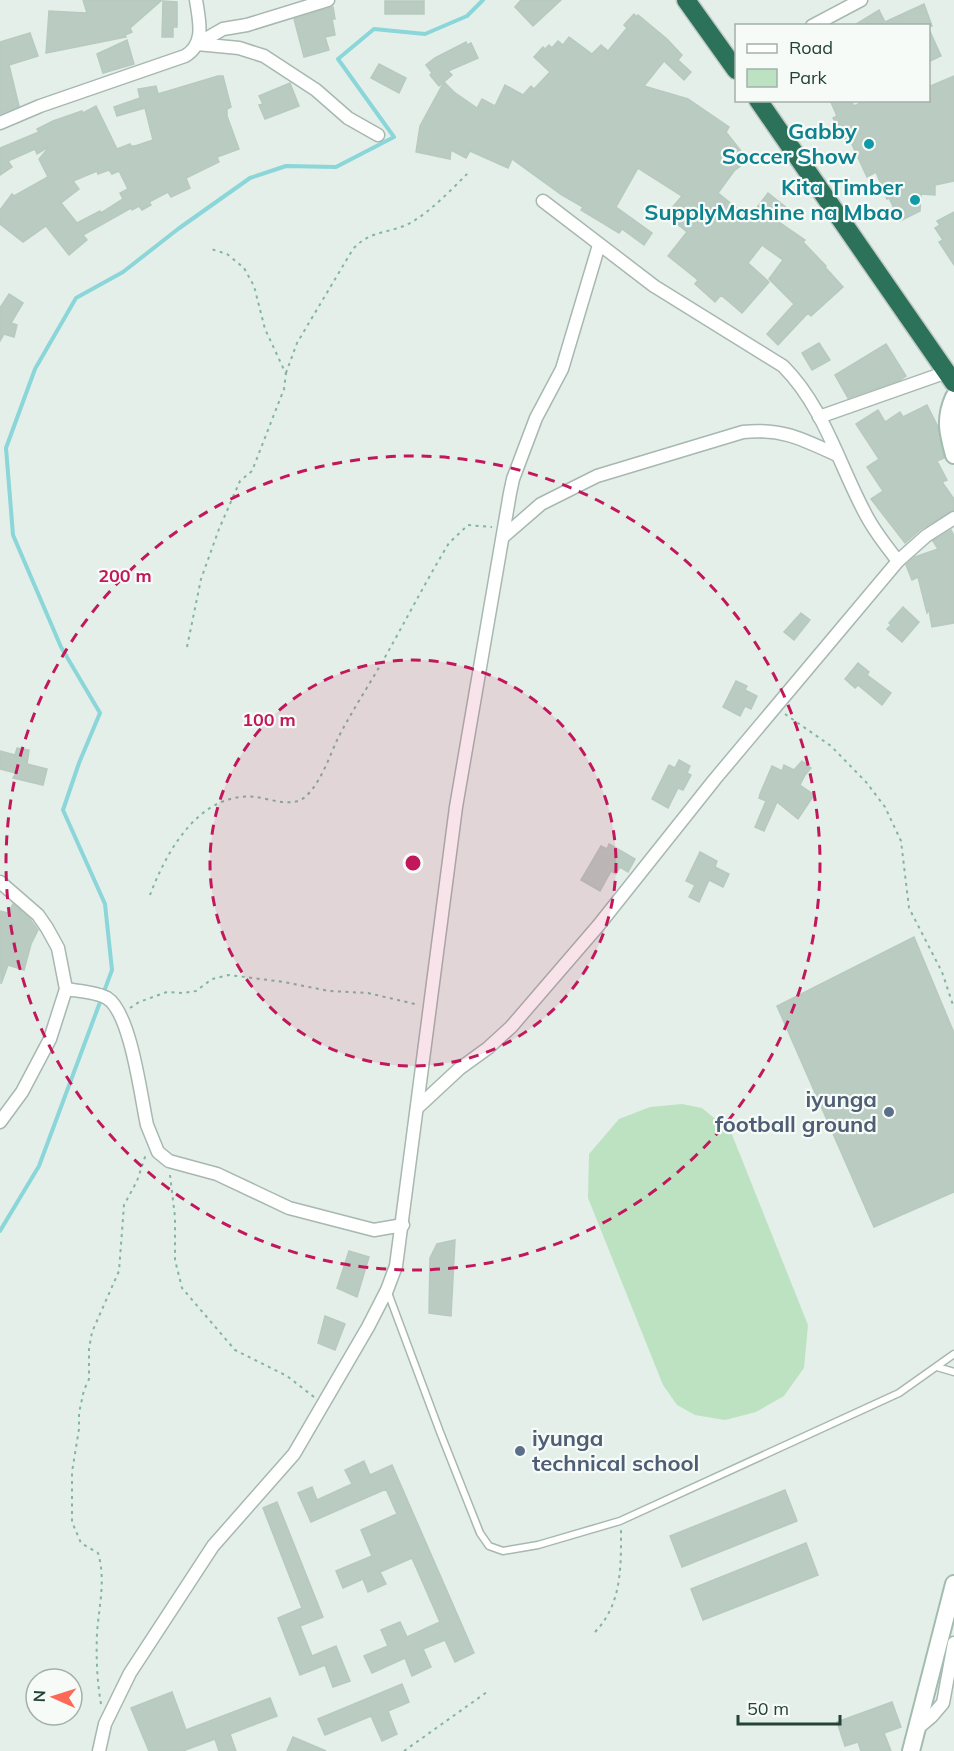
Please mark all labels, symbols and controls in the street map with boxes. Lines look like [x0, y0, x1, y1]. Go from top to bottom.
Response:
legend [735, 24, 930, 102]
text: Road [789, 36, 833, 59]
text: Park [789, 66, 828, 89]
place label: Gabby Soccer Show [722, 117, 858, 170]
marker: Gabby Soccer Show [862, 137, 876, 151]
place label: Kita Timber SupplyMashine na Mbao [644, 173, 903, 226]
marker: Kita Timber SupplyMashine na Mbao [908, 193, 922, 207]
text: 200 m [98, 564, 152, 587]
text: 100 m [242, 708, 296, 731]
centre of rings [403, 853, 423, 873]
place label: iyunga football ground [715, 1085, 877, 1138]
marker: iyunga football ground [882, 1105, 896, 1119]
place label: iyunga technical school [532, 1424, 699, 1477]
marker: iyunga technical school [513, 1444, 527, 1458]
north arrow [24, 1667, 84, 1727]
scale bar [738, 1688, 840, 1726]
text: N [29, 1690, 49, 1703]
text: 50 m [747, 1697, 789, 1720]

